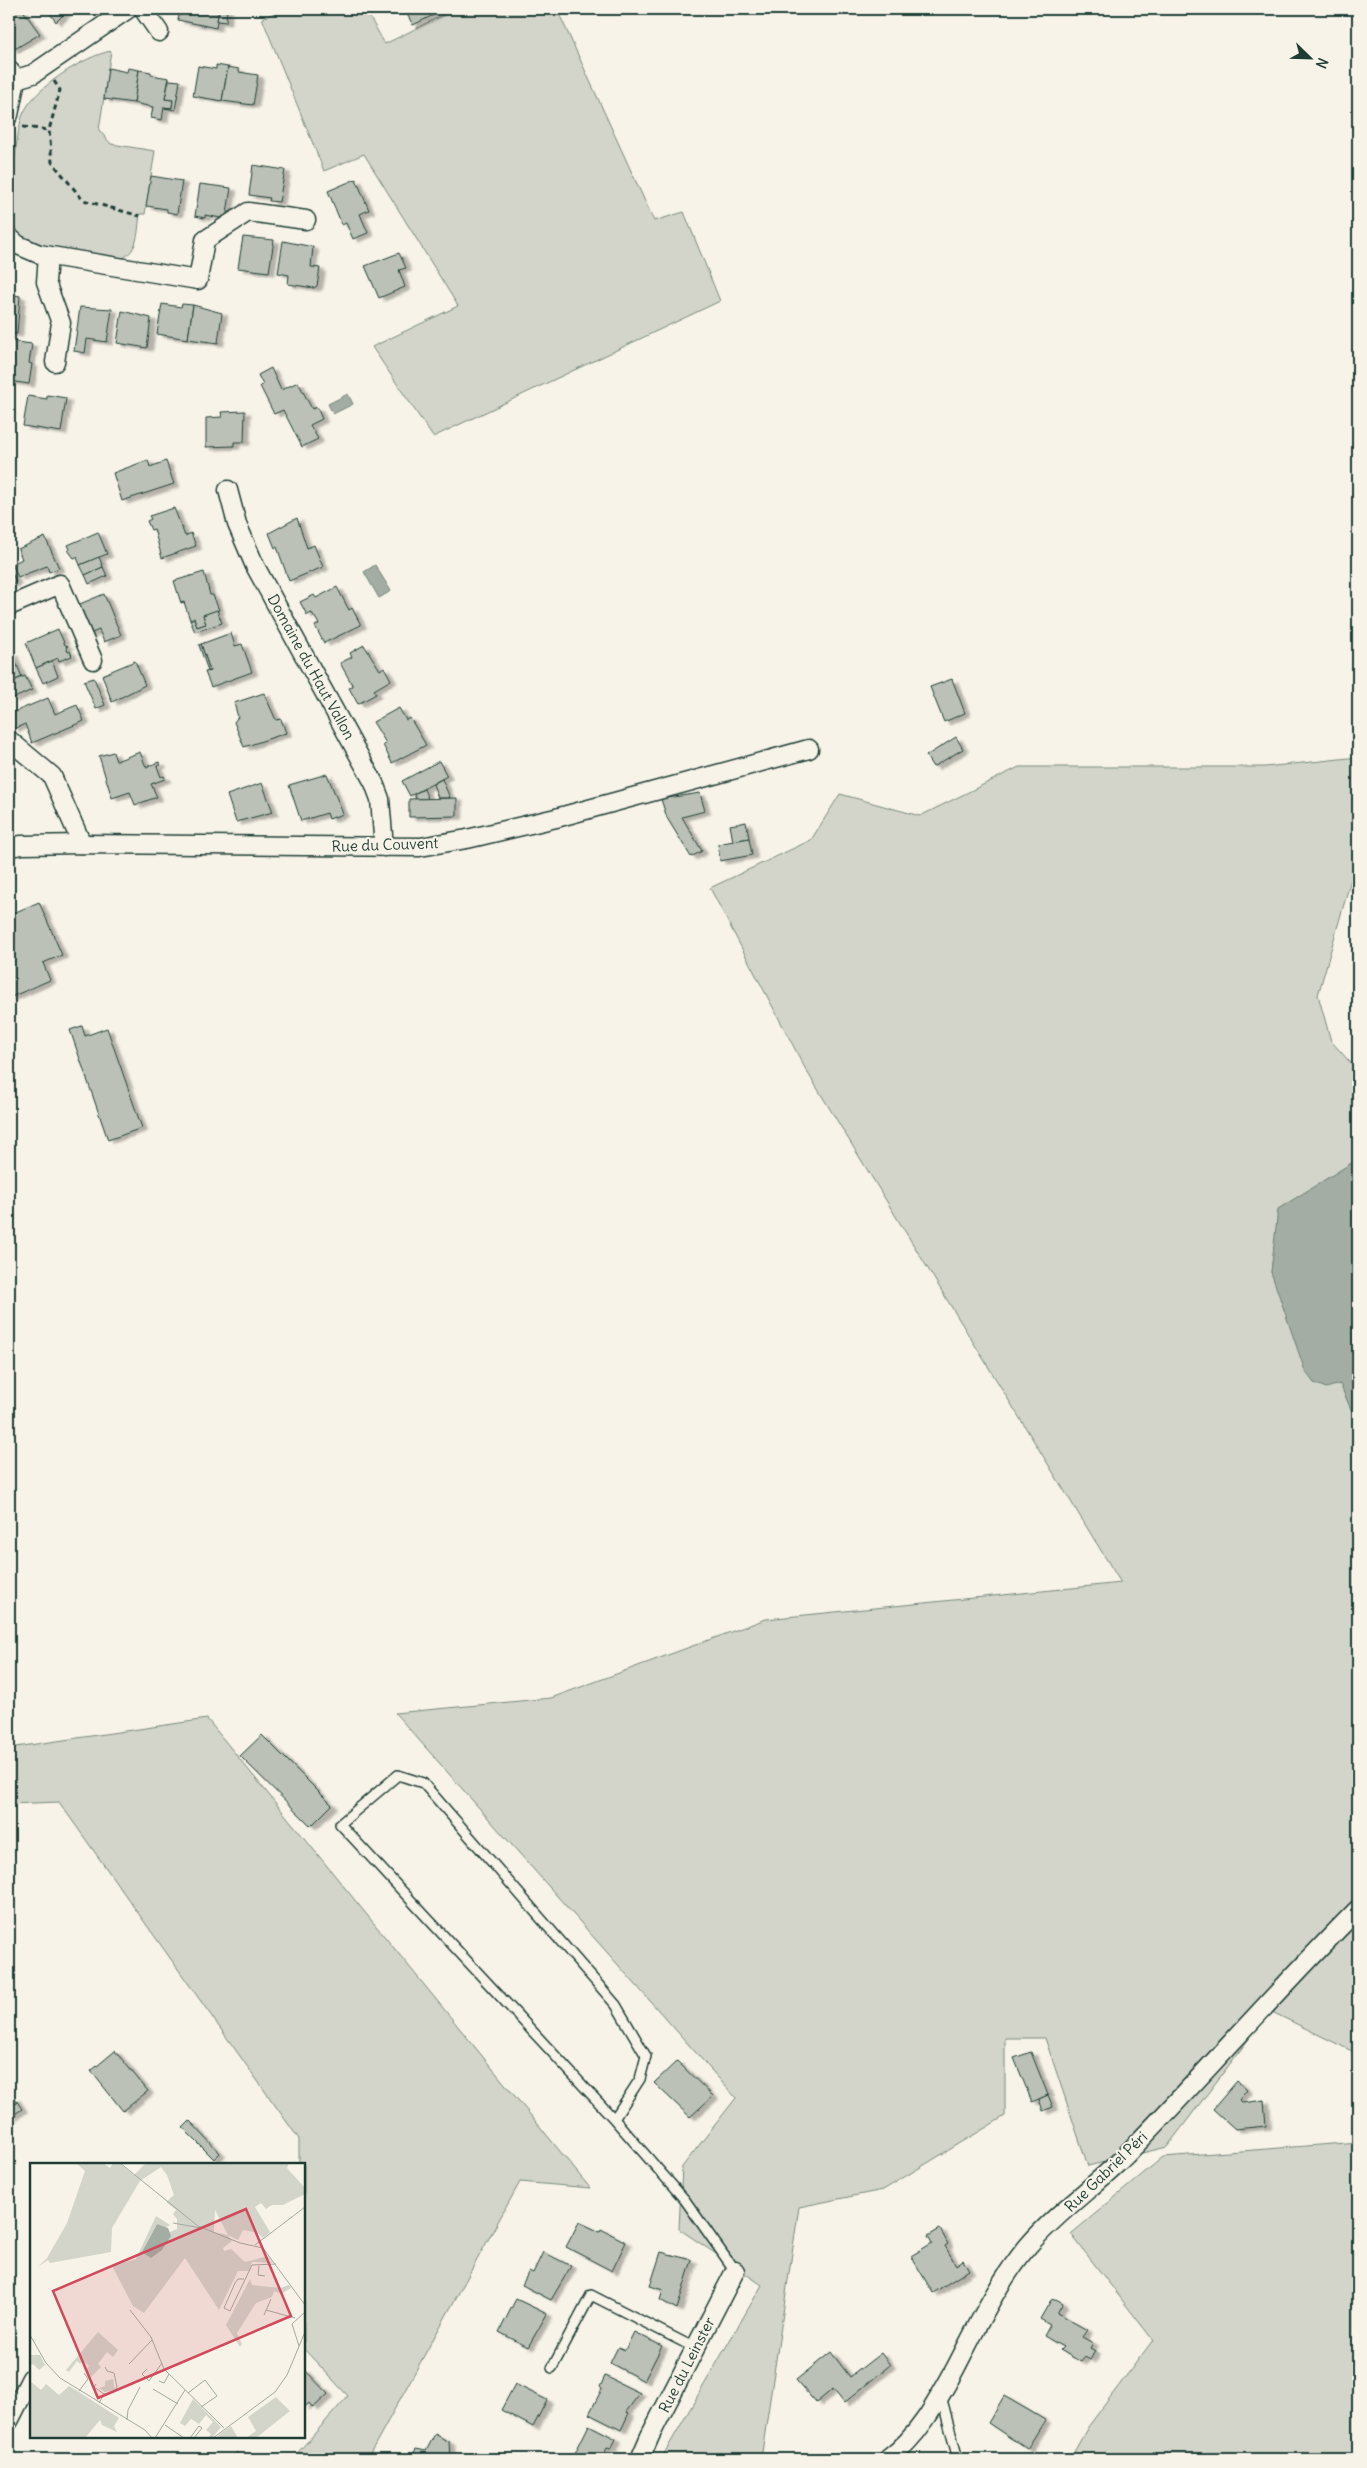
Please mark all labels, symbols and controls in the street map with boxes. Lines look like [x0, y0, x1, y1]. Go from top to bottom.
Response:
north arrow [1284, 32, 1334, 82]
text: N [1312, 55, 1332, 71]
street label: Domaine du Haut Vallon [264, 591, 360, 743]
street label: Rue du Couvent [331, 833, 439, 856]
street label: Rue Gabriel Péri [1060, 2127, 1151, 2216]
inset map [30, 2163, 305, 2438]
street label: Rue du Leinster [654, 2314, 719, 2416]

